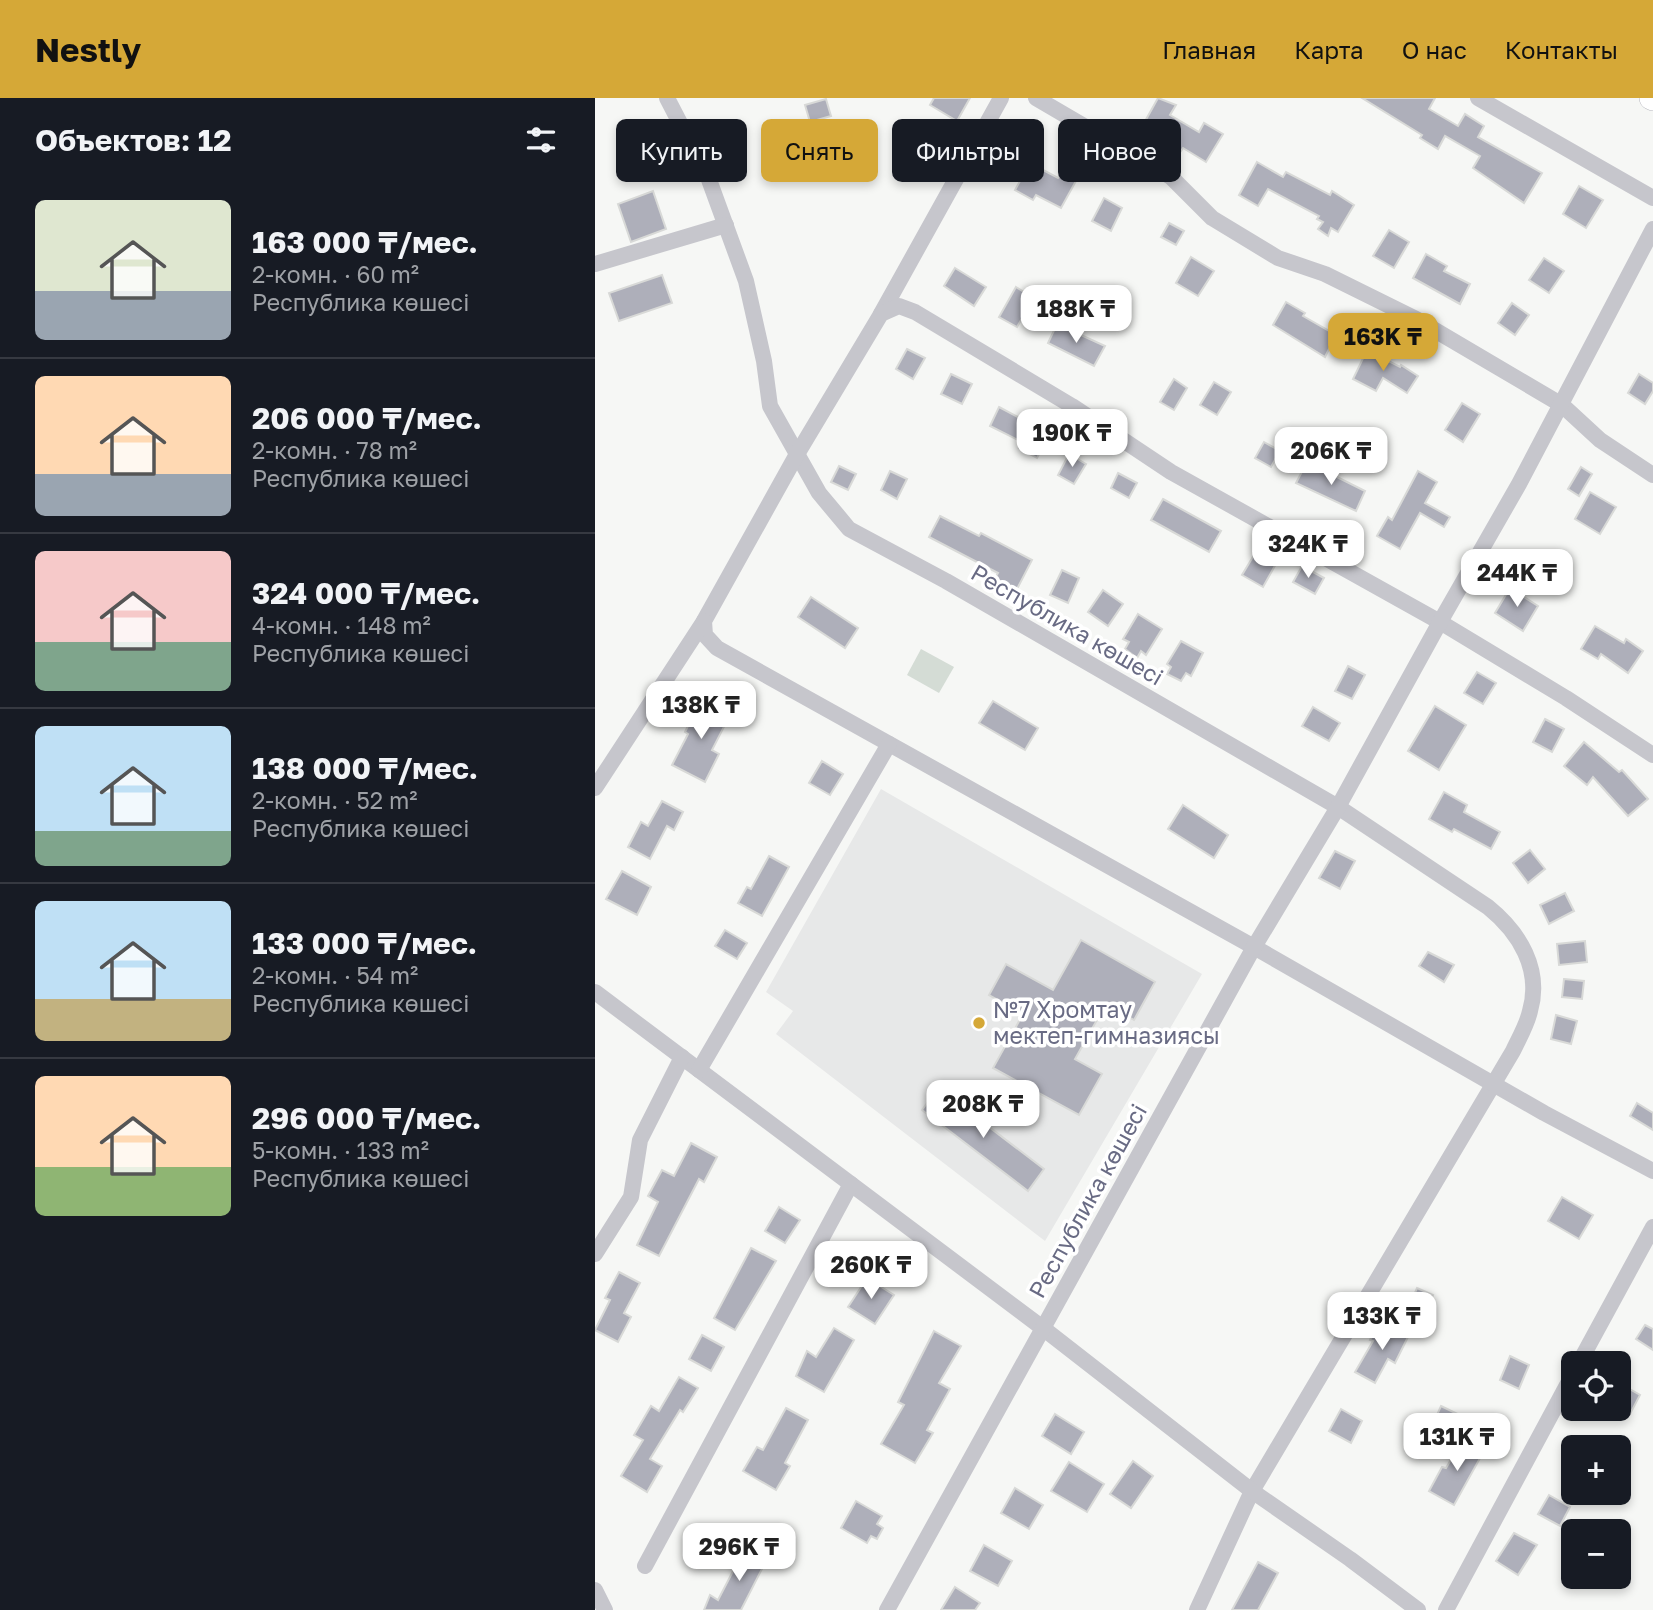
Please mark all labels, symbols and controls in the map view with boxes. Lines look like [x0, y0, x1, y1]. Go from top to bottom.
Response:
text: Nestly [35, 30, 141, 69]
text: Главная [1162, 35, 1256, 64]
text: Карта [1294, 35, 1364, 64]
text: О нас [1402, 35, 1467, 64]
text: Контакты [1505, 35, 1618, 64]
chip: Купить [616, 119, 747, 182]
chip: Снять [761, 119, 878, 182]
chip: Фильтры [892, 119, 1044, 182]
chip: Новое [1058, 119, 1181, 182]
icon: filters [522, 121, 560, 159]
text: Объектов: 12 [35, 122, 232, 158]
text: 163 000 ₸/мес. [252, 224, 478, 260]
icon: home [91, 228, 175, 312]
text: 2-комн. · 60 m² [252, 260, 419, 288]
pin: 188K ₸ [1019, 286, 1133, 345]
text: Республика көшесі [252, 288, 469, 316]
text: 188K ₸ [1037, 294, 1115, 322]
pin: 163K ₸ [1326, 314, 1440, 373]
text: 163K ₸ [1344, 322, 1422, 350]
text: 206 000 ₸/мес. [252, 400, 482, 436]
icon: home [91, 404, 175, 488]
pin: 190K ₸ [1015, 410, 1129, 469]
text: 190K ₸ [1033, 418, 1111, 446]
pin: 206K ₸ [1274, 428, 1388, 487]
text: 2-комн. · 78 m² [252, 436, 417, 464]
text: 206K ₸ [1291, 436, 1371, 464]
text: Республика көшесі [252, 464, 469, 492]
pin: 324K ₸ [1251, 520, 1365, 580]
text: 324K ₸ [1268, 529, 1348, 557]
pin: 244K ₸ [1460, 550, 1574, 609]
street label: Республика көшесі [966, 558, 1169, 691]
text: 244K ₸ [1477, 558, 1557, 586]
text: 324 000 ₸/мес. [252, 575, 480, 611]
icon: home [91, 579, 175, 663]
text: 4-комн. · 148 m² [252, 611, 431, 639]
text: Республика көшесі [252, 639, 469, 667]
pin: 138K ₸ [644, 682, 758, 741]
text: 138K ₸ [662, 690, 740, 718]
text: 138 000 ₸/мес. [252, 750, 478, 786]
icon: home [91, 754, 175, 838]
text: 2-комн. · 52 m² [252, 786, 418, 814]
text: Республика көшесі [252, 814, 469, 842]
text: 133 000 ₸/мес. [252, 925, 477, 961]
icon: home [91, 929, 175, 1013]
text: 2-комн. · 54 m² [252, 961, 418, 989]
text: Республика көшесі [252, 989, 469, 1017]
place label: №7 Хромтау мектеп-гимназиясы [993, 995, 1220, 1049]
marker: №7 Хромтау мектеп-гимназиясы [971, 1015, 987, 1031]
pin: 208K ₸ [926, 1080, 1040, 1140]
text: 208K ₸ [942, 1089, 1024, 1117]
street label: Республика көшесі [1022, 1099, 1152, 1302]
text: 296 000 ₸/мес. [252, 1100, 481, 1136]
icon: home [91, 1104, 175, 1188]
text: 5-комн. · 133 m² [252, 1136, 429, 1164]
text: Республика көшесі [252, 1164, 469, 1192]
pin: 260K ₸ [814, 1242, 928, 1301]
text: 260K ₸ [831, 1250, 911, 1278]
pin: 133K ₸ [1325, 1292, 1439, 1352]
text: 133K ₸ [1343, 1301, 1421, 1329]
map controls [1561, 1351, 1631, 1589]
button: locate [1561, 1351, 1631, 1421]
pin: 131K ₸ [1400, 1414, 1514, 1473]
text: 131K ₸ [1419, 1422, 1495, 1450]
button: + [1561, 1435, 1631, 1505]
button: − [1561, 1519, 1631, 1589]
pin: 296K ₸ [682, 1524, 796, 1583]
text: 296K ₸ [699, 1532, 779, 1560]

